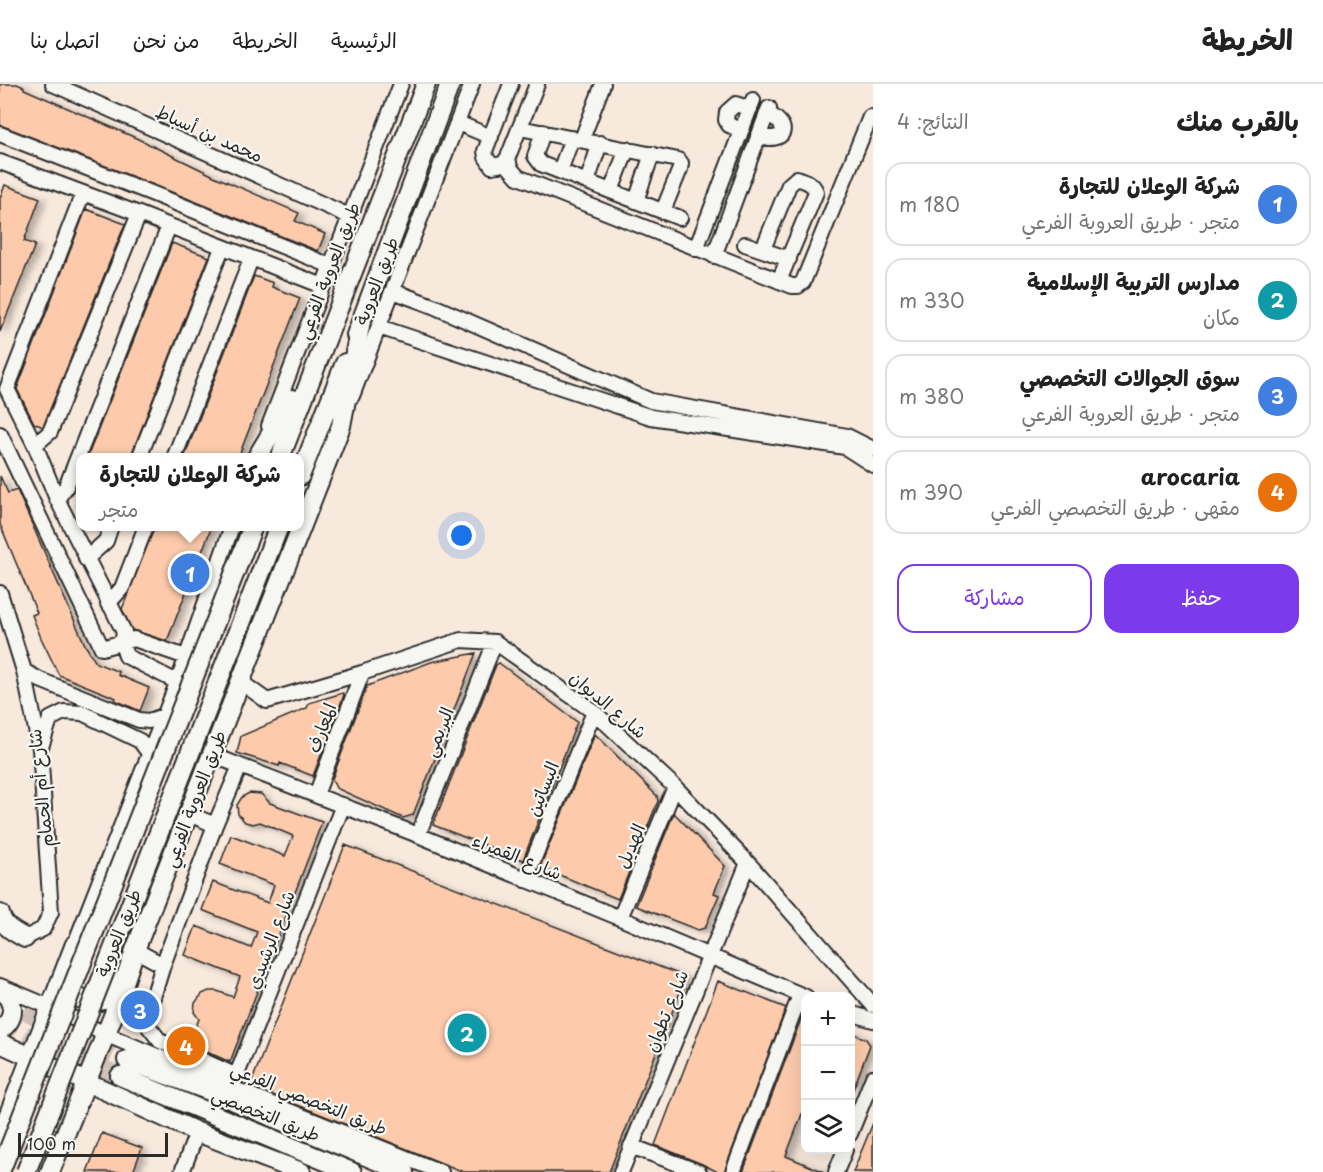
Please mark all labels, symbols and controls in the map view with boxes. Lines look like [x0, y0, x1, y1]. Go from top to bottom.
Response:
text: الخريطة [1202, 17, 1293, 60]
text: اتصل بنا [30, 23, 100, 55]
text: من نحن [133, 23, 199, 55]
text: الخريطة [232, 23, 298, 55]
text: الرئيسية [331, 23, 397, 55]
street label: محمد بن أسباط [151, 97, 268, 168]
text: بالقرب منك [1177, 101, 1299, 140]
text: النتائج: 4 [897, 106, 969, 136]
text: شركة الوعلان للتجارة [1059, 168, 1240, 201]
text: 180 m [899, 189, 960, 219]
text: 1 [1273, 189, 1282, 219]
street label: طريق العروبة الفرعي [289, 198, 370, 344]
text: متجر · طريق العروبة الفرعي [1021, 206, 1240, 236]
street label: طريق العروبة [346, 232, 405, 329]
text: مدارس التربية الإسلامية [1027, 264, 1240, 297]
text: 330 m [899, 285, 965, 315]
text: 2 [1270, 285, 1285, 315]
text: مكان [1203, 302, 1240, 332]
text: سوق الجوالات التخصصي [1020, 360, 1240, 393]
text: 380 m [899, 381, 964, 411]
text: 3 [1271, 381, 1284, 411]
text: متجر · طريق العروبة الفرعي [1021, 398, 1240, 428]
popup [76, 453, 304, 531]
text: شركة الوعلان للتجارة [99, 456, 281, 489]
text: arocaria [1141, 459, 1240, 492]
text: 390 m [899, 477, 963, 507]
text: 4 [1271, 477, 1284, 507]
text: مقهى · طريق التخصصي الفرعي [990, 492, 1240, 522]
text: متجر [99, 494, 138, 524]
your location [447, 521, 476, 550]
pin: 1 [170, 550, 210, 596]
button: مشاركة [897, 564, 1092, 633]
button: حفظ [1104, 564, 1299, 633]
street label: شارع الديوان [564, 663, 653, 744]
street label: المعارف [299, 699, 342, 756]
street label: البريمي [415, 702, 464, 762]
street label: طريق العروبة الفرعي [155, 726, 236, 872]
street label: شارع أم الحمام [20, 728, 61, 848]
street label: البساتين [518, 757, 565, 820]
street label: الهديل [608, 819, 651, 872]
street label: شارع القمراء [469, 825, 566, 886]
street label: طريق العروبة [88, 884, 147, 980]
street label: شارع الرشيدي [238, 886, 302, 993]
street label: شارع تطوان [637, 965, 694, 1056]
pin: 3 [120, 988, 160, 1032]
map controls [801, 992, 855, 1154]
button: + [801, 992, 855, 1046]
pin: 2 [448, 1010, 486, 1056]
pin: 4 [166, 1024, 206, 1068]
button: − [801, 1046, 855, 1100]
street label: طريق التخصصي الفرعي [228, 1058, 390, 1140]
street label: طريق التخصصي [209, 1084, 323, 1146]
button: layers [801, 1100, 855, 1154]
scale bar [18, 1130, 168, 1158]
text: 100 m [27, 1131, 76, 1155]

